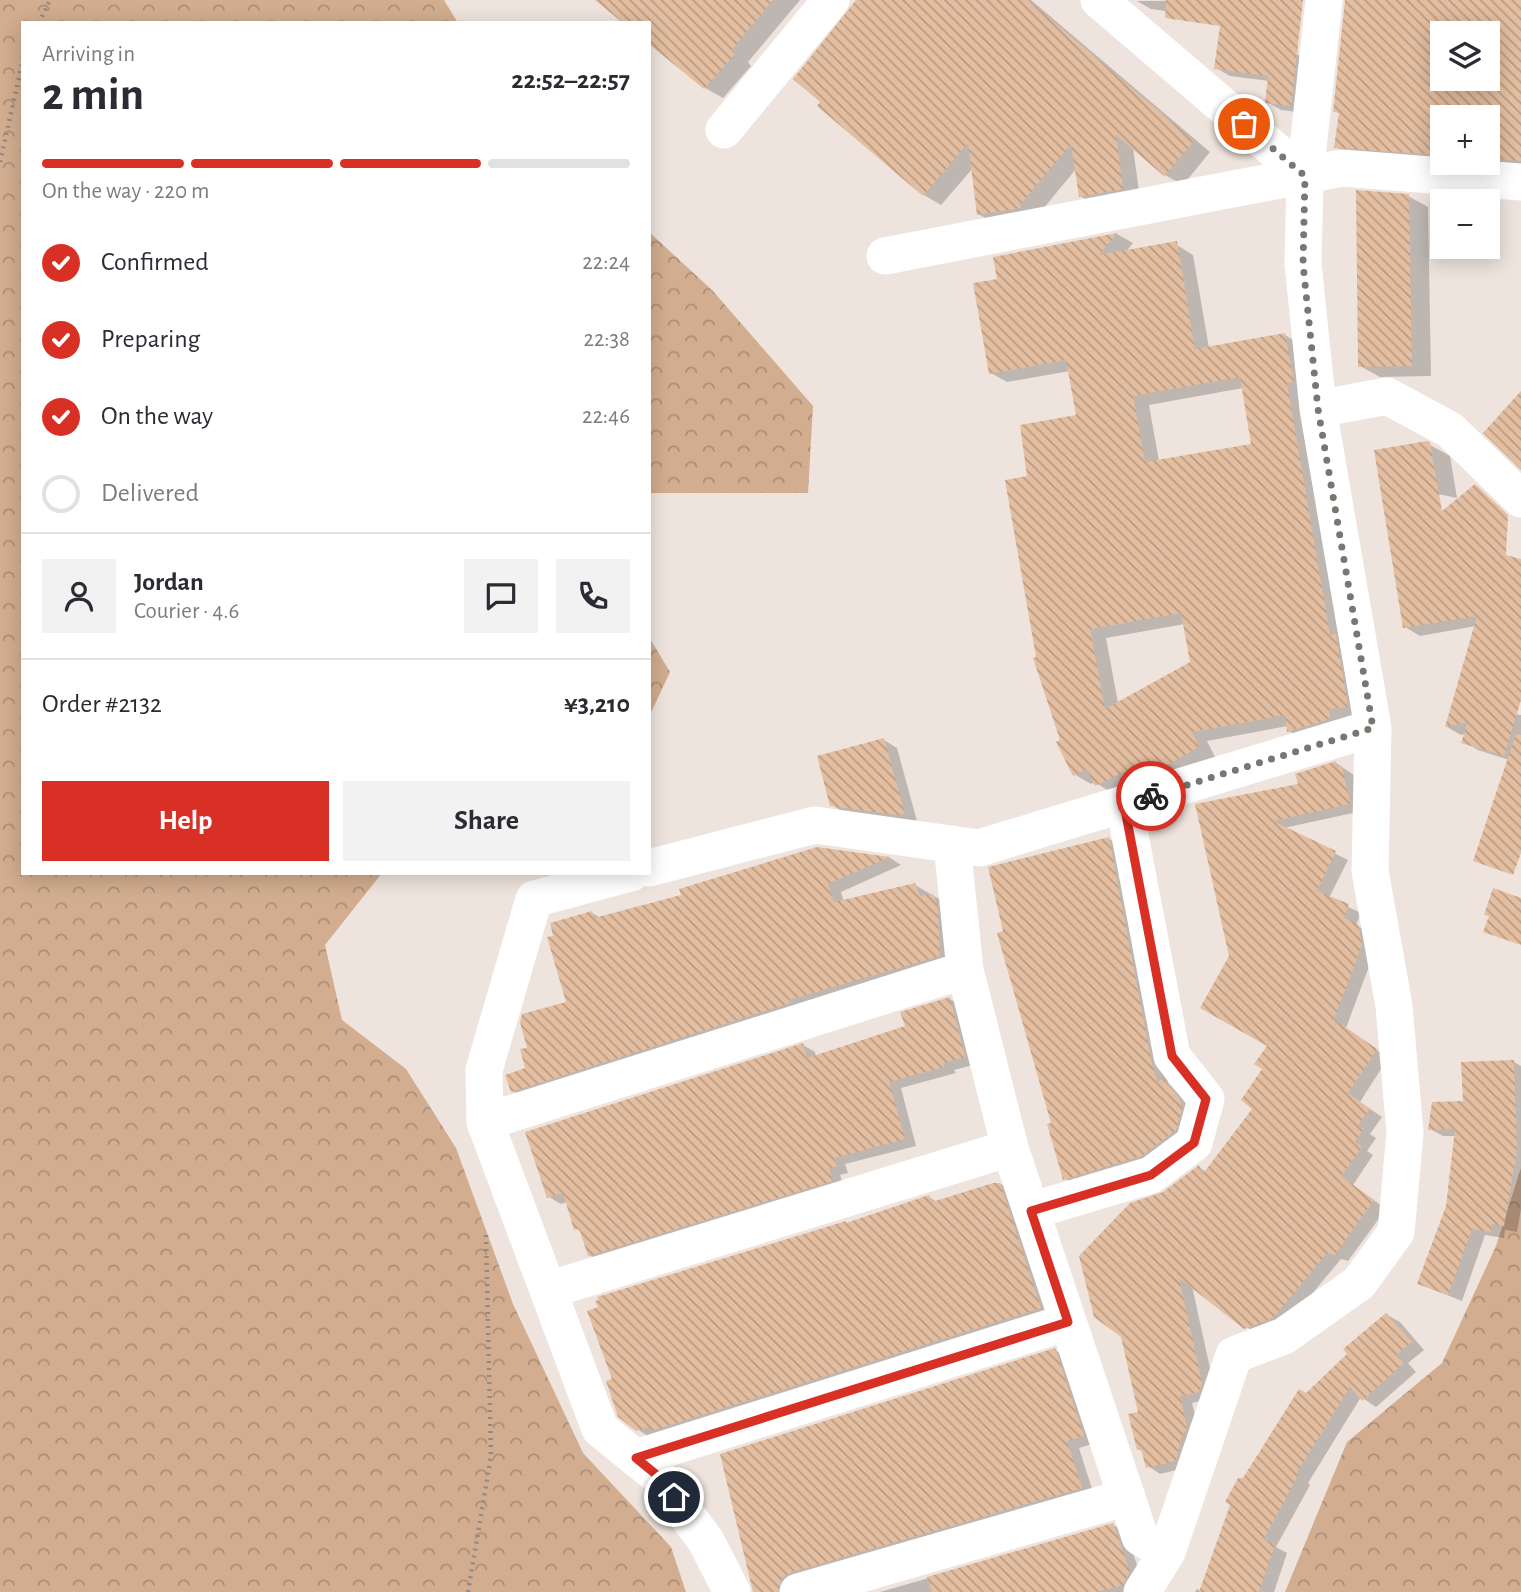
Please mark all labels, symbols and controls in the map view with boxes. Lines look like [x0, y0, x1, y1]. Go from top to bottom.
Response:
map controls [1430, 21, 1500, 259]
button: layers [1430, 21, 1500, 91]
text: Arriving in [42, 43, 135, 66]
text: 22:52–22:57 [511, 67, 630, 93]
text: 2 min [42, 72, 144, 118]
pin [1214, 94, 1274, 154]
icon: bag [1225, 105, 1263, 143]
button: + [1430, 105, 1500, 175]
text: On the way · 220 m [42, 180, 209, 203]
button: − [1430, 189, 1500, 259]
icon: check [42, 244, 80, 282]
text: Confirmed [101, 249, 209, 275]
text: 22:24 [582, 251, 630, 274]
icon: check [42, 321, 80, 359]
text: Preparing [101, 326, 200, 352]
text: 22:38 [583, 328, 630, 351]
icon: check [42, 398, 80, 436]
text: On the way [101, 403, 213, 429]
text: 22:46 [582, 405, 630, 428]
text: Delivered [101, 480, 199, 506]
button: person [42, 559, 116, 633]
button: chat [464, 559, 538, 633]
button: phone [556, 559, 630, 633]
text: Jordan [134, 569, 204, 595]
text: Courier · 4.6 [134, 600, 239, 623]
text: Order #2132 [42, 691, 162, 717]
text: ¥3,210 [564, 691, 630, 717]
courier [1116, 761, 1186, 831]
icon: bike [1132, 777, 1170, 815]
button: Help [42, 781, 329, 861]
button: Share [343, 781, 630, 861]
pin [644, 1467, 704, 1527]
icon: home [655, 1478, 693, 1516]

